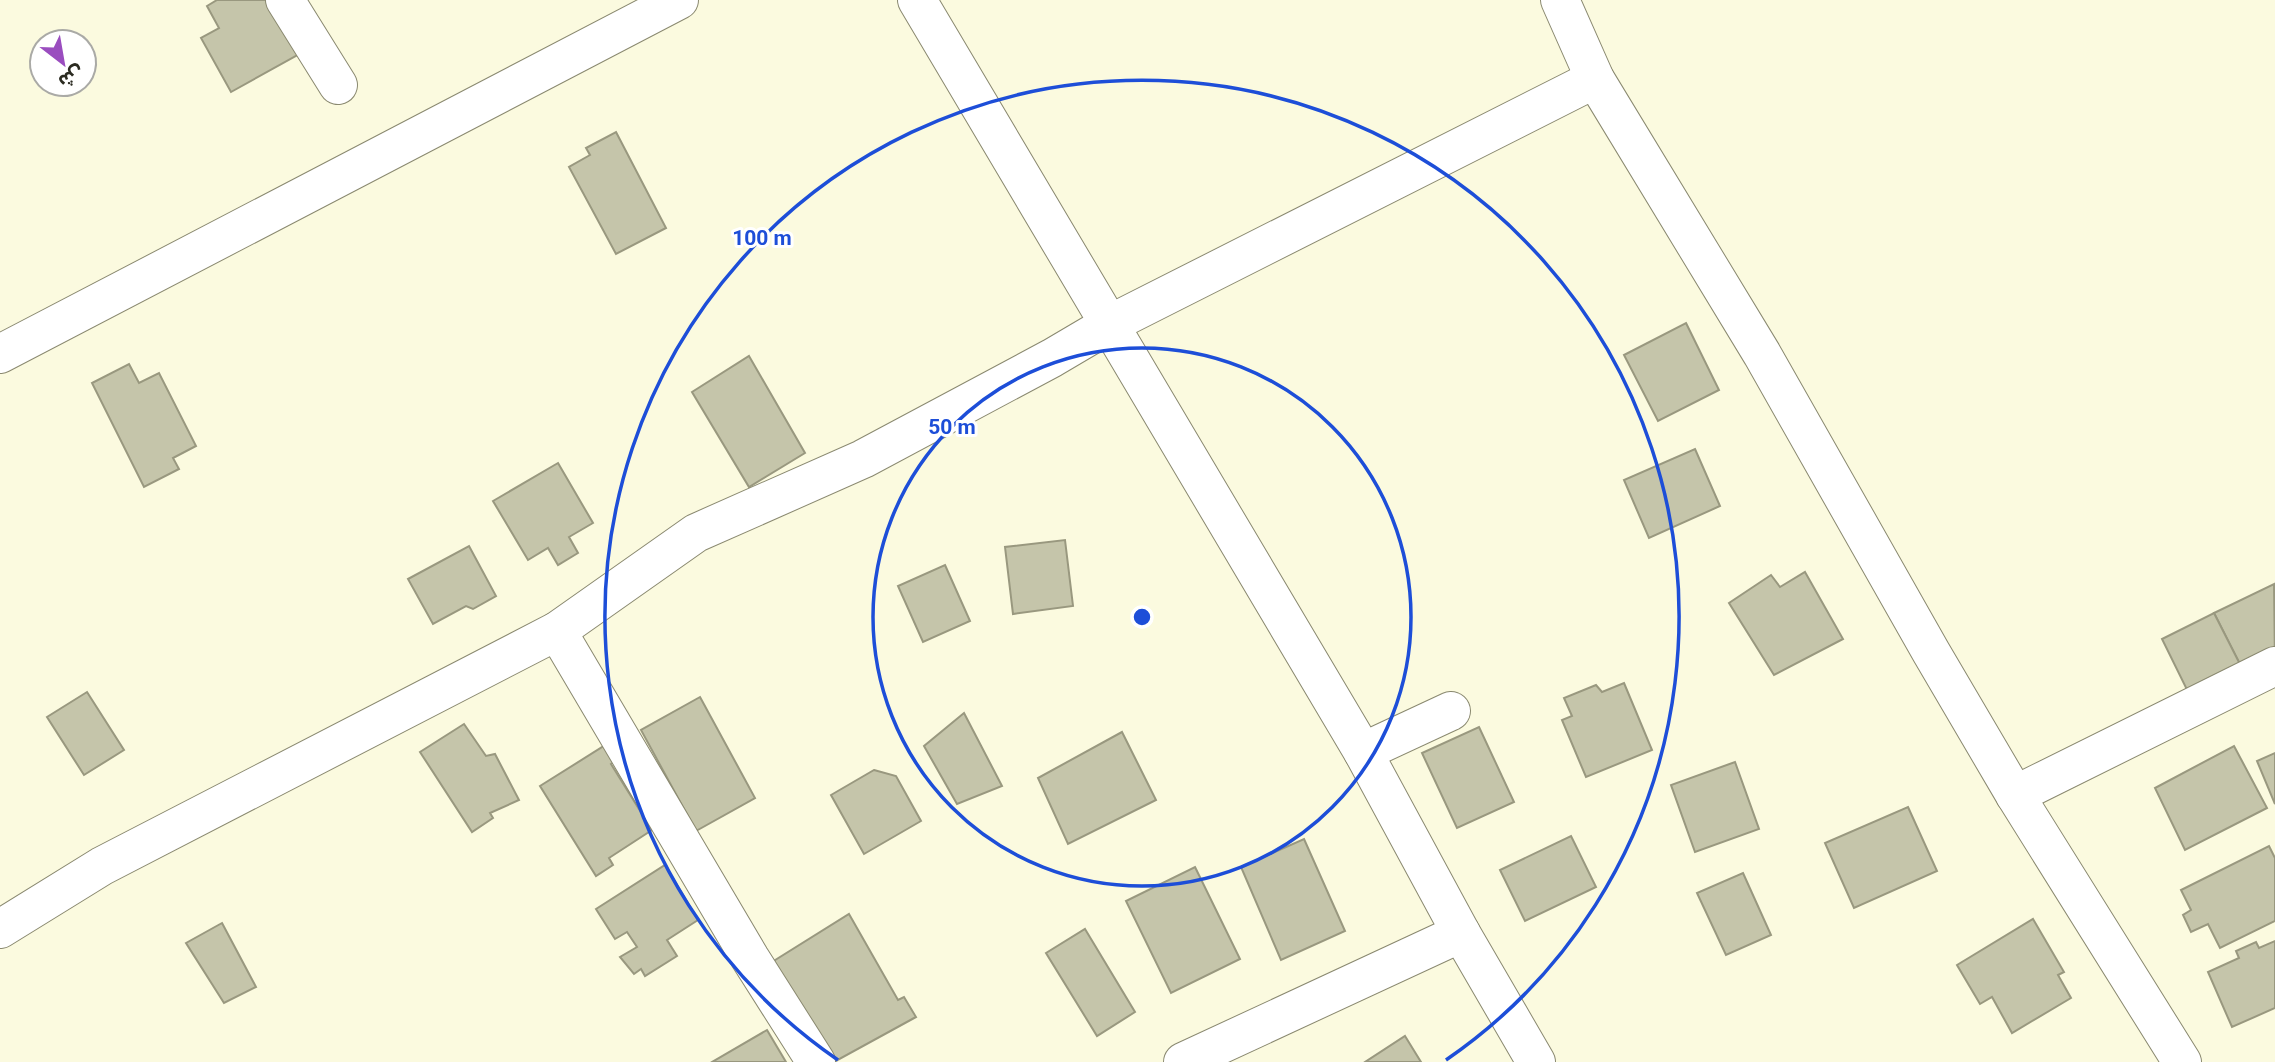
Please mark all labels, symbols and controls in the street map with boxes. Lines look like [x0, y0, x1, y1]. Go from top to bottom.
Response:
north arrow [28, 28, 98, 98]
text: ش [54, 61, 89, 94]
text: 100 m [732, 226, 792, 250]
text: 50 m [928, 415, 976, 439]
centre of rings [1130, 605, 1154, 629]

